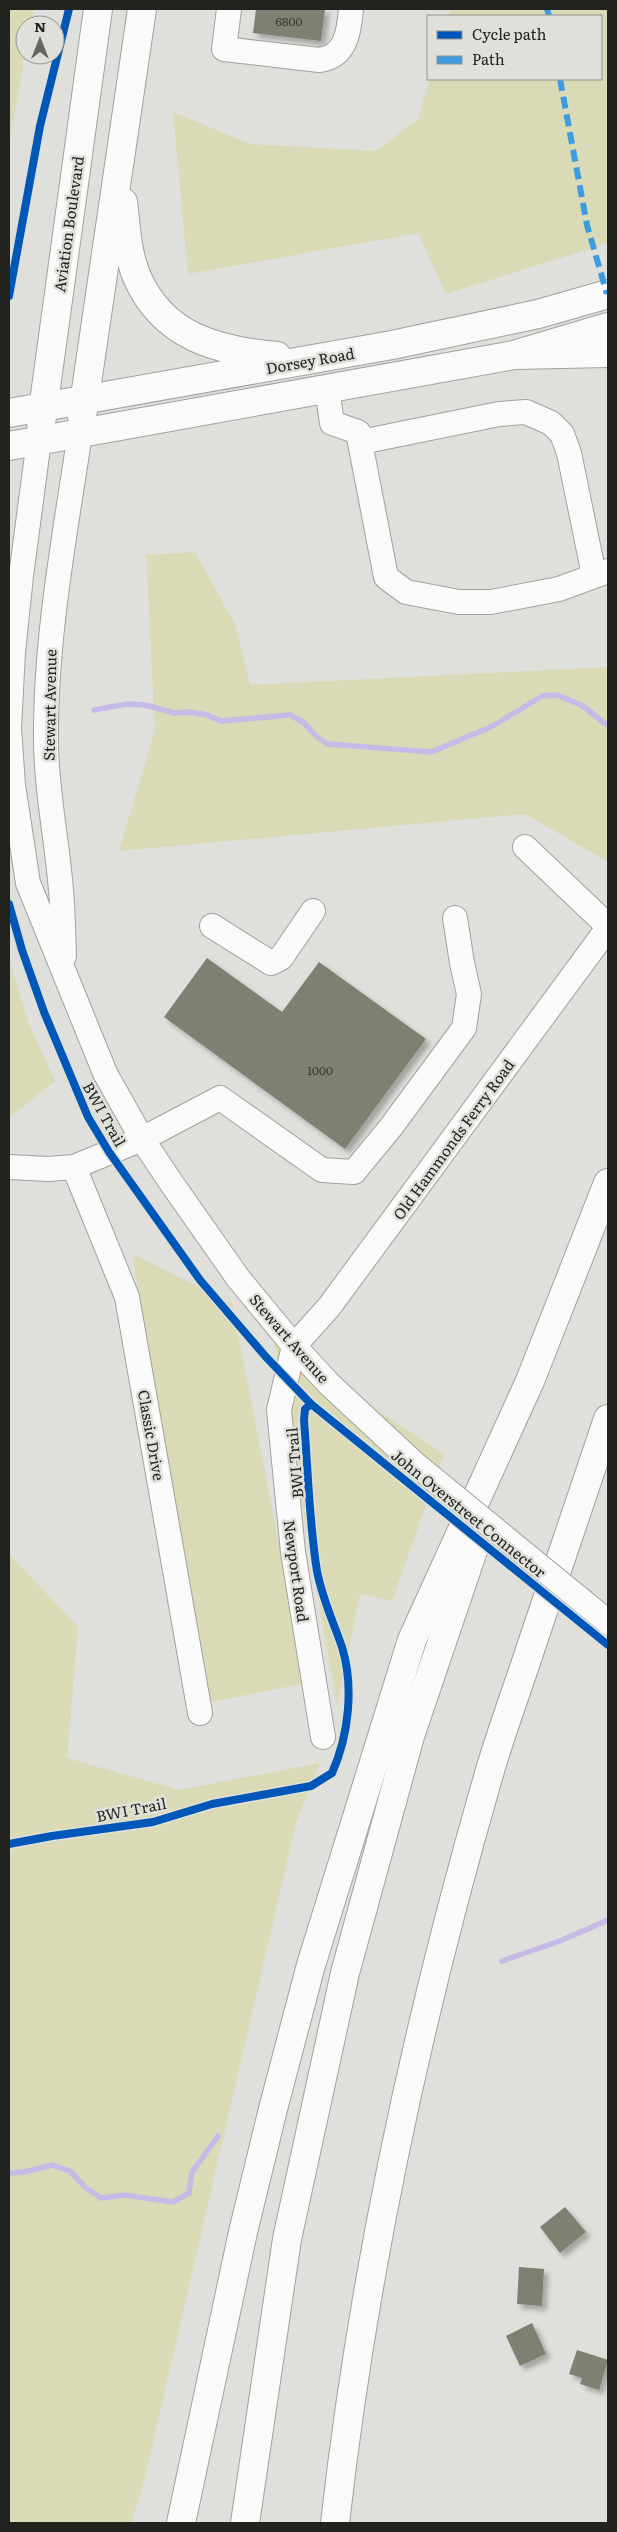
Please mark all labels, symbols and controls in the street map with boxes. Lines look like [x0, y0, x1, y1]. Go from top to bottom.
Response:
house number: 6800 [276, 12, 303, 30]
north arrow [15, 15, 65, 65]
legend [427, 15, 602, 80]
text: N [34, 16, 46, 36]
text: Cycle path [472, 22, 547, 45]
text: Path [472, 47, 505, 70]
street label: Aviation Boulevard [47, 155, 89, 293]
street label: Dorsey Road [264, 341, 356, 379]
street label: Stewart Avenue [37, 649, 61, 761]
street label: Old Hammonds Ferry Road [387, 1054, 519, 1224]
house number: 1000 [307, 1061, 333, 1079]
street label: BWI Trail [78, 1077, 132, 1151]
street label: Stewart Avenue [245, 1288, 336, 1388]
street label: Classic Drive [133, 1388, 171, 1482]
street label: BWI Trail [279, 1427, 309, 1499]
street label: John Overstreet Connector [387, 1443, 551, 1583]
street label: Newport Road [278, 1519, 316, 1623]
street label: BWI Trail [94, 1791, 168, 1827]

